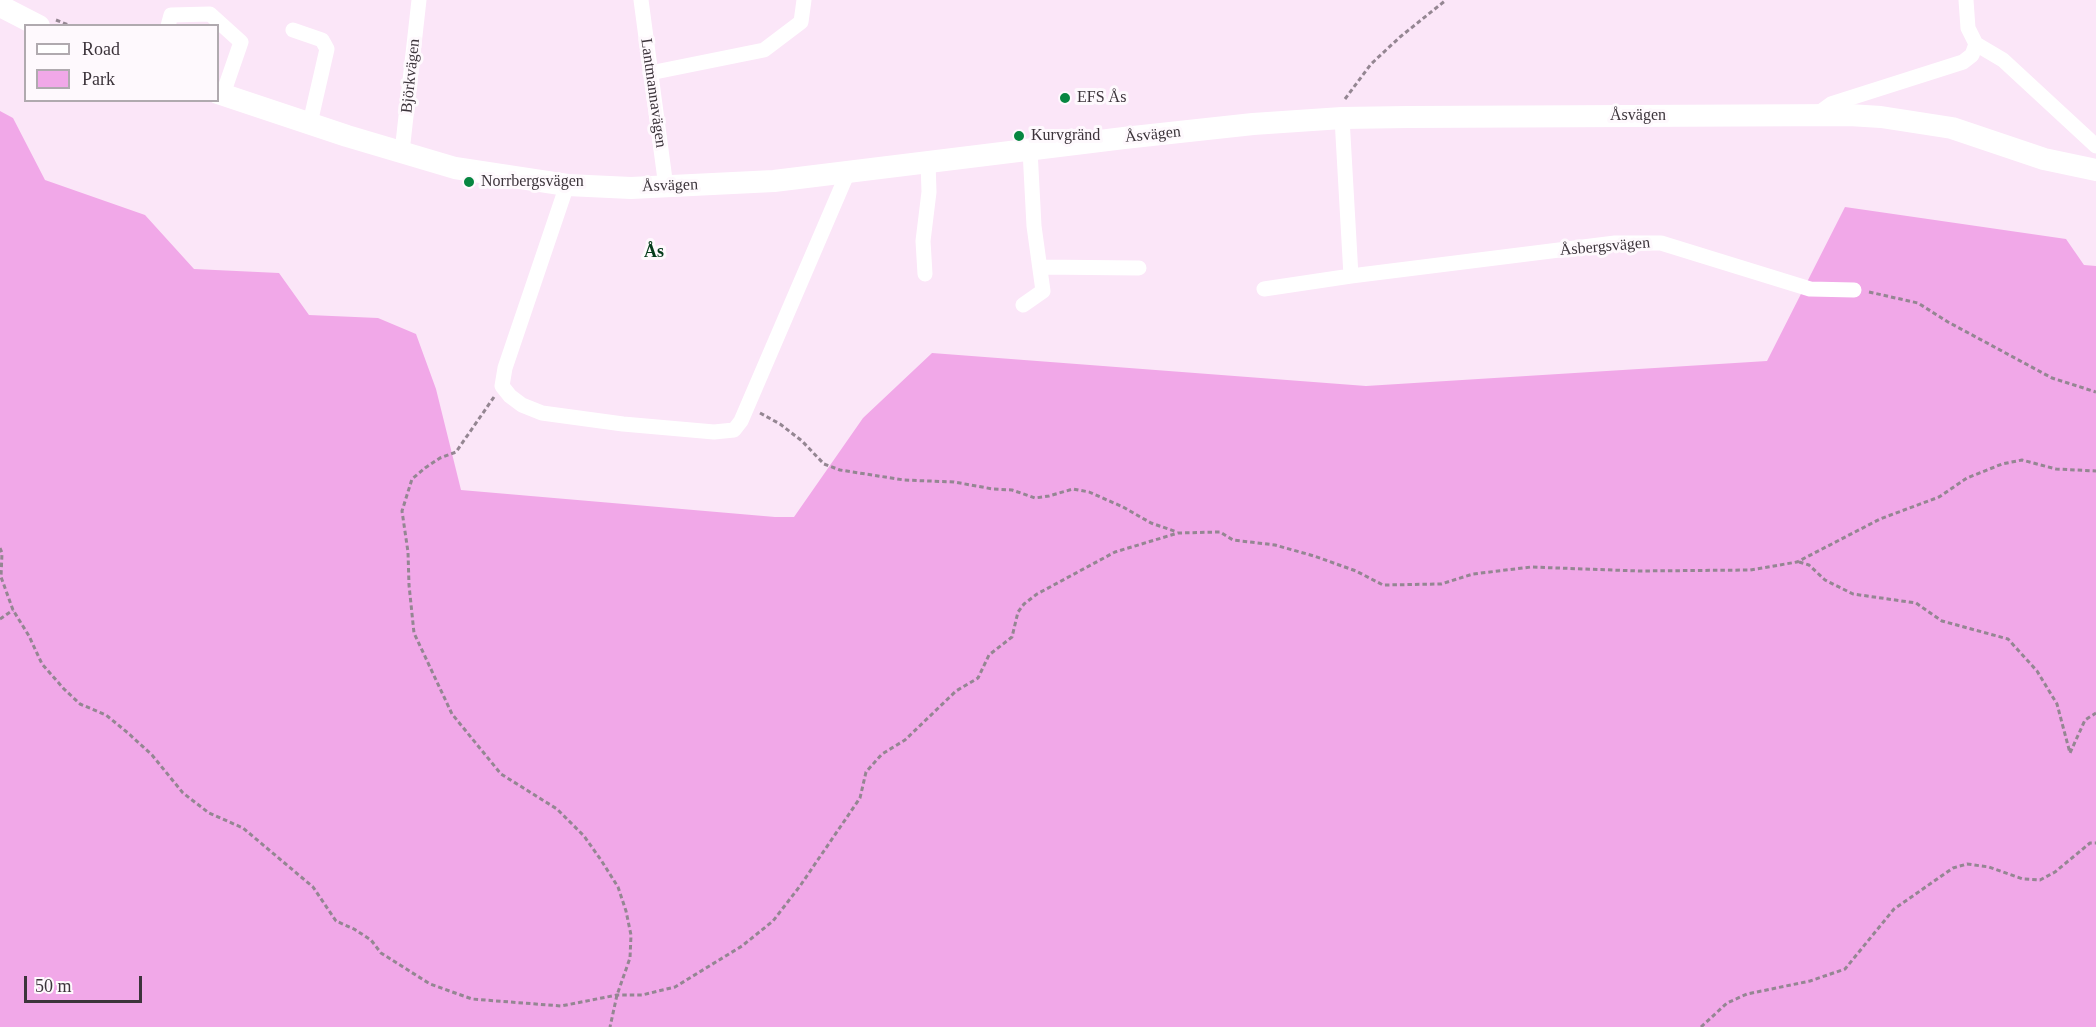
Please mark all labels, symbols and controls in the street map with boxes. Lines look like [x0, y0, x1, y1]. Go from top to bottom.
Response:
legend [24, 24, 219, 102]
street label: Lantmannavägen [636, 37, 670, 149]
street label: Björkvägen [398, 38, 424, 114]
text: Road [82, 39, 120, 59]
text: Park [82, 69, 115, 89]
place label: EFS Ås [1077, 88, 1126, 108]
marker: EFS Ås [1058, 91, 1072, 105]
street label: Åsvägen [1610, 106, 1666, 126]
street label: Åsvägen [1124, 123, 1182, 147]
place label: Kurvgränd [1031, 126, 1100, 146]
marker: Kurvgränd [1012, 129, 1026, 143]
place label: Norrbergsvägen [481, 172, 584, 192]
marker: Norrbergsvägen [462, 175, 476, 189]
street label: Åsvägen [642, 175, 698, 197]
street label: Åsbergsvägen [1559, 233, 1651, 261]
district label: Ås [644, 241, 664, 263]
scale bar [27, 964, 146, 1002]
text: 50 m [35, 976, 72, 996]

